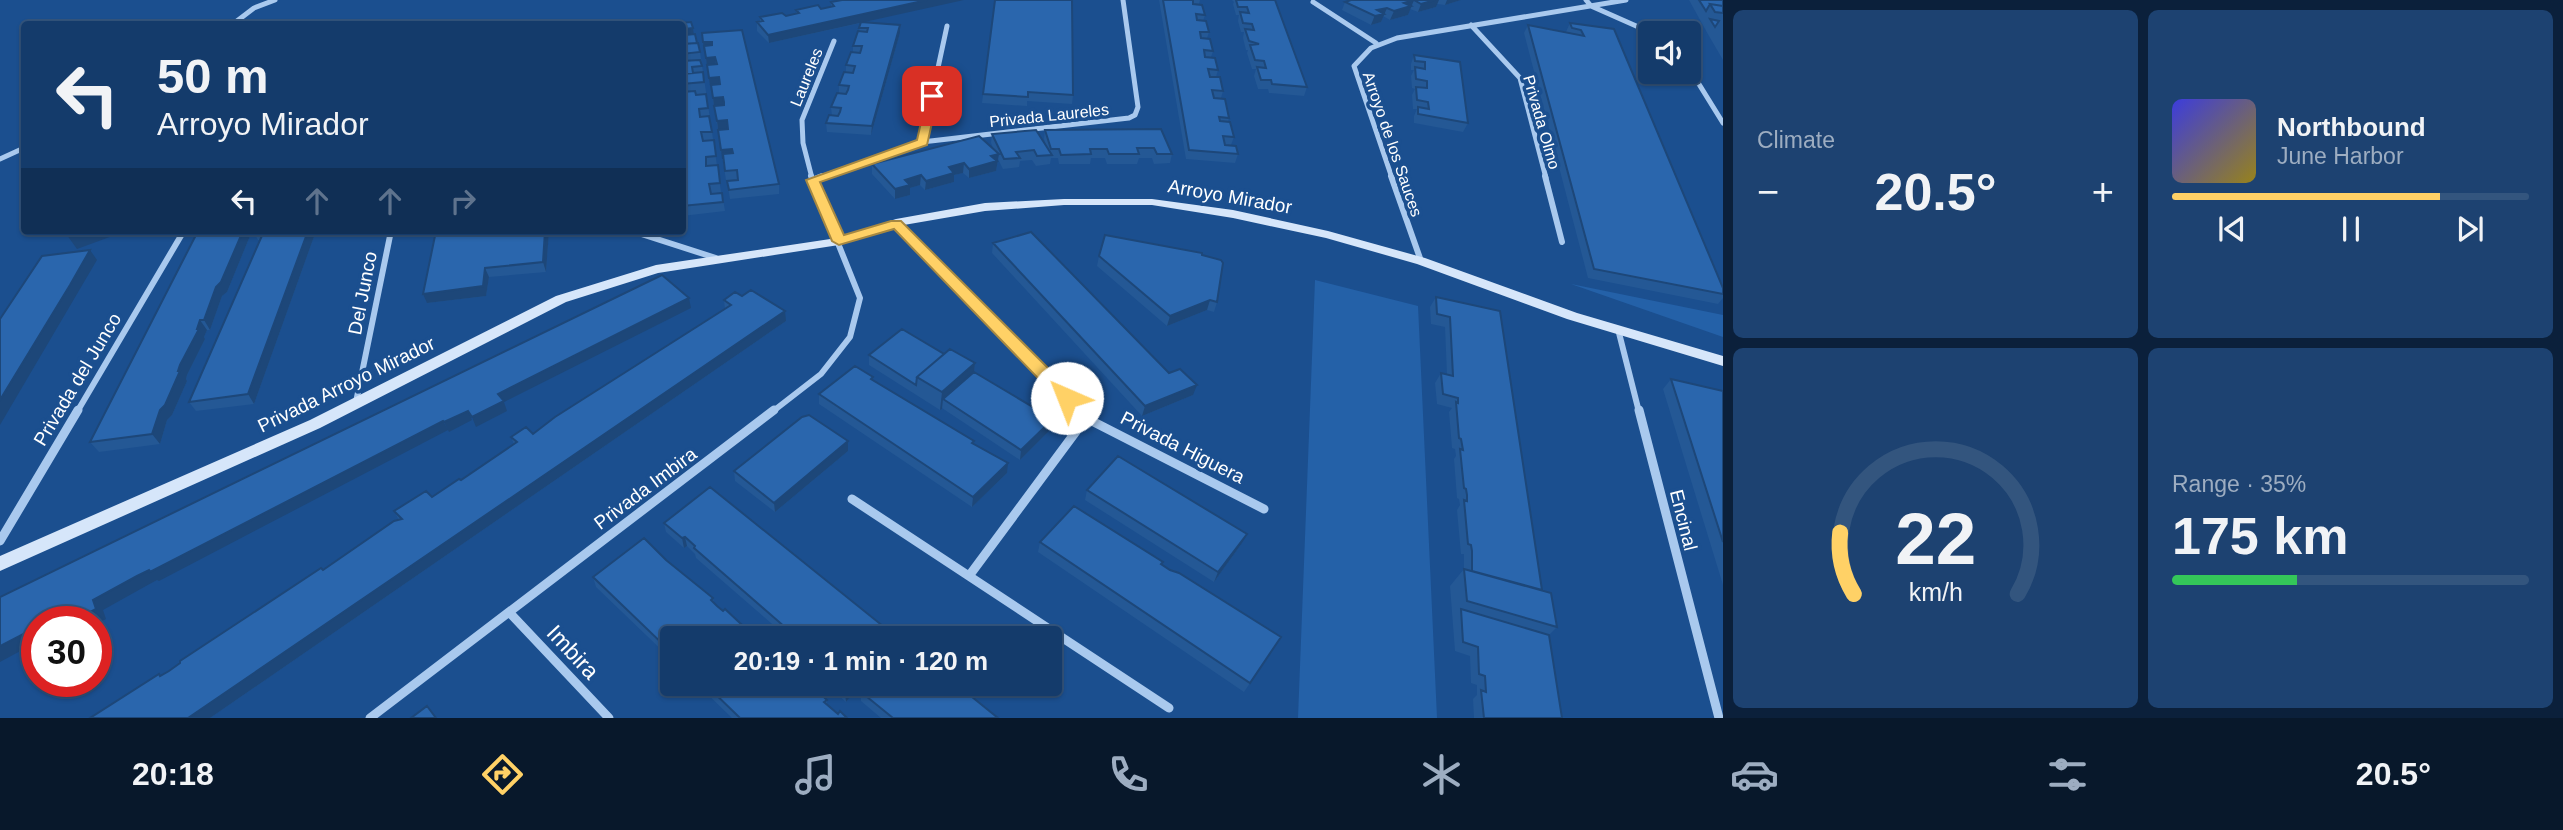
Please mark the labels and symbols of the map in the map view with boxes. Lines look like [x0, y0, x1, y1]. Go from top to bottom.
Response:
street label: Laureles [787, 46, 826, 109]
pin [902, 66, 962, 126]
street label: Arroyo de los Sauces [1360, 69, 1425, 219]
street label: Privada Olmo [1520, 73, 1563, 171]
street label: Privada Laureles [988, 101, 1110, 130]
street label: Arroyo Mirador [1166, 175, 1294, 218]
street label: Del Junco [344, 250, 381, 337]
street label: Privada del Junco [30, 309, 125, 449]
street label: Privada Arroyo Mirador [254, 332, 439, 436]
position arrow [1030, 361, 1104, 435]
street label: Privada Higuera [1117, 407, 1249, 488]
street label: Privada Imbira [590, 443, 701, 534]
street label: Encinal [1666, 487, 1701, 553]
speed limit sign: 30 [21, 606, 112, 697]
street label: Imbira [542, 620, 604, 684]

